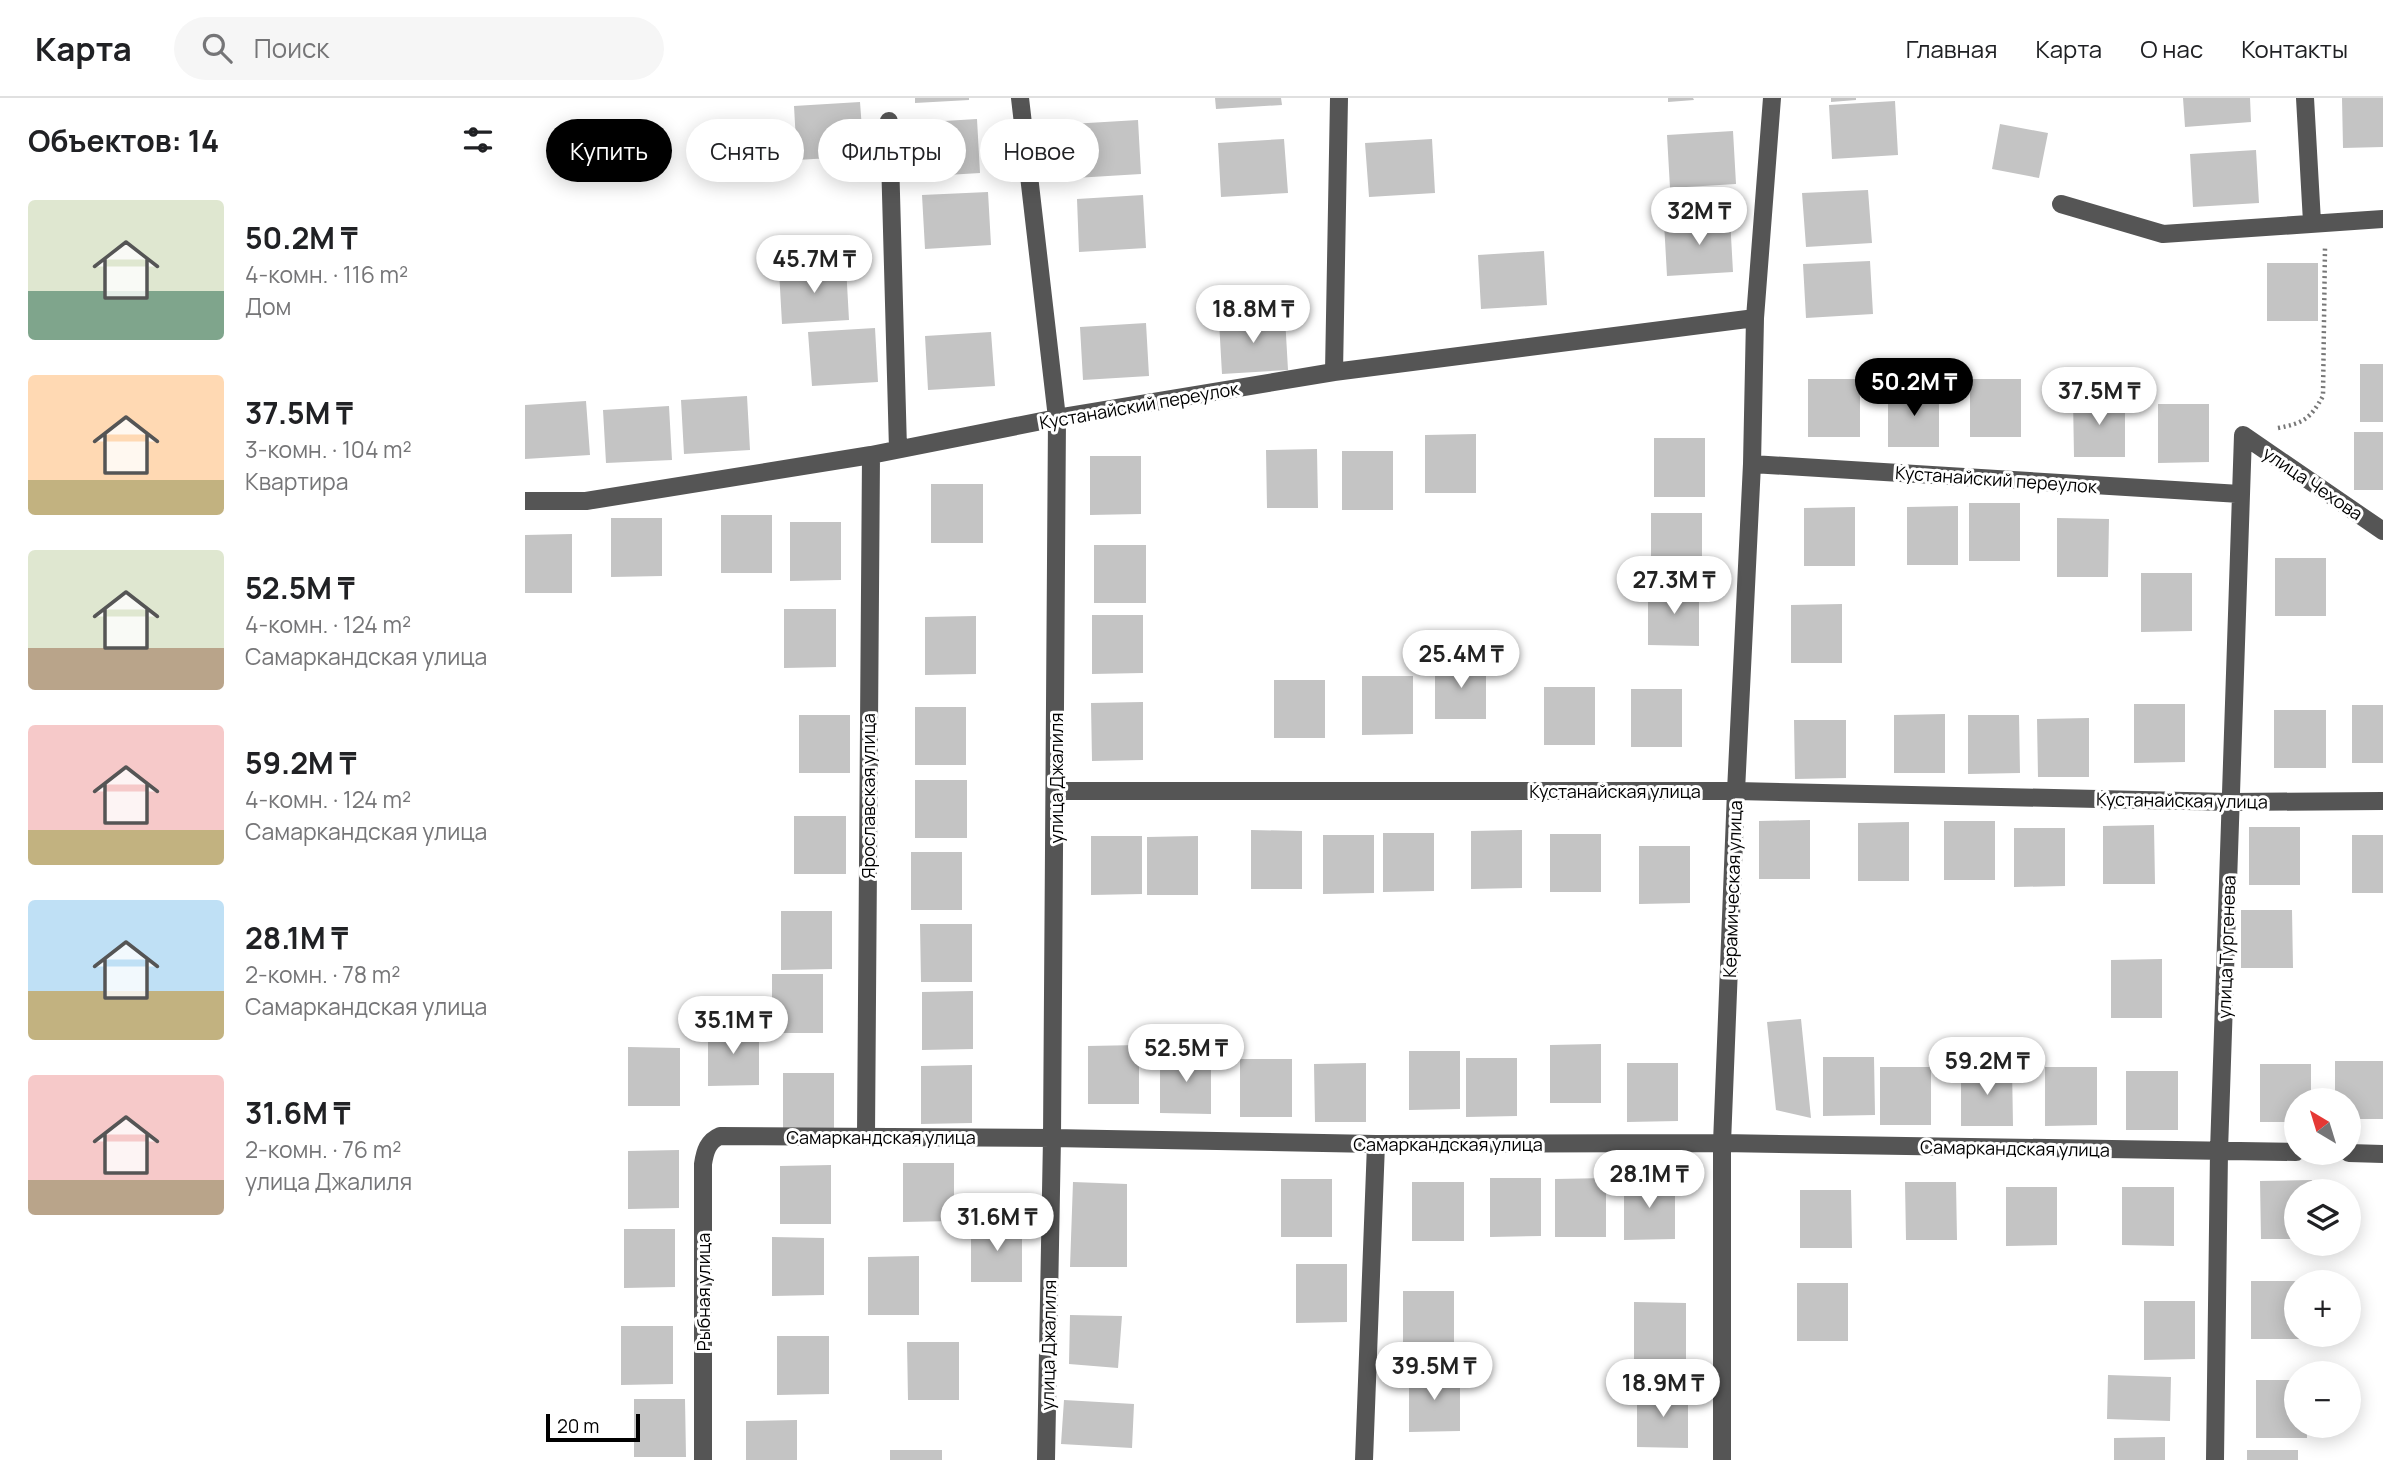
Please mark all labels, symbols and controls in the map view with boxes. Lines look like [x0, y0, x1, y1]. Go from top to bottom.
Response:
search box [174, 17, 664, 80]
text: Карта [35, 26, 132, 71]
icon: search [198, 29, 236, 67]
text: Поиск [254, 30, 329, 66]
text: Главная [1906, 32, 1997, 65]
text: Карта [2035, 32, 2102, 65]
text: О нас [2140, 32, 2203, 65]
text: Контакты [2241, 32, 2348, 65]
chip: Купить [546, 119, 672, 182]
chip: Снять [686, 119, 804, 182]
chip: Фильтры [818, 119, 966, 182]
chip: Новое [980, 119, 1099, 182]
text: Объектов: 14 [28, 120, 219, 161]
icon: filters [459, 121, 497, 159]
pin: 32M ₸ [1650, 188, 1748, 247]
text: 32M ₸ [1667, 194, 1731, 226]
text: 50.2M ₸ [245, 217, 357, 258]
icon: home [84, 228, 168, 312]
pin: 45.7M ₸ [749, 236, 879, 295]
text: 45.7M ₸ [772, 242, 856, 274]
text: 4-комн. · 116 m² [245, 258, 408, 290]
pin: 18.8M ₸ [1188, 286, 1318, 345]
text: Дом [245, 290, 291, 322]
text: 18.8M ₸ [1212, 292, 1294, 324]
pin: 50.2M ₸ [1849, 358, 1979, 418]
text: 50.2M ₸ [1871, 365, 1957, 397]
pin: 37.5M ₸ [2034, 368, 2164, 427]
text: 37.5M ₸ [2058, 374, 2140, 406]
street label: Кустанайский переулок [1037, 375, 1242, 434]
text: 37.5M ₸ [245, 392, 353, 433]
icon: home [84, 403, 168, 487]
text: 3-комн. · 104 m² [245, 433, 412, 465]
street label: улица Чехова [2258, 441, 2368, 525]
street label: Кустанайский переулок [1894, 460, 2099, 498]
text: Квартира [245, 465, 349, 497]
pin: 27.3M ₸ [1609, 556, 1739, 616]
text: 27.3M ₸ [1633, 563, 1715, 595]
text: 52.5M ₸ [245, 567, 354, 608]
icon: home [84, 578, 168, 662]
text: 4-комн. · 124 m² [245, 608, 411, 640]
pin: 25.4M ₸ [1396, 630, 1526, 690]
text: 25.4M ₸ [1419, 637, 1503, 669]
text: Самаркандская улица [245, 640, 487, 672]
street label: Ярославская улица [856, 713, 880, 879]
street label: улица Джалиля [1044, 713, 1068, 843]
text: 59.2M ₸ [245, 742, 356, 783]
icon: home [84, 753, 168, 837]
street label: Кустанайская улица [1529, 779, 1701, 803]
text: 4-комн. · 124 m² [245, 783, 411, 815]
street label: Кустанайская улица [2096, 787, 2268, 813]
street label: Керамическая улица [1717, 800, 1747, 978]
text: Самаркандская улица [245, 815, 487, 847]
street label: улица Тургенева [2211, 875, 2241, 1019]
text: 28.1M ₸ [245, 917, 348, 958]
icon: home [84, 928, 168, 1012]
text: 2-комн. · 78 m² [245, 958, 401, 990]
text: Самаркандская улица [245, 990, 487, 1022]
pin: 35.1M ₸ [668, 996, 798, 1056]
text: 35.1M ₸ [694, 1003, 772, 1035]
pin: 52.5M ₸ [1121, 1024, 1251, 1084]
text: 52.5M ₸ [1144, 1031, 1228, 1063]
pin: 59.2M ₸ [1922, 1038, 2052, 1097]
text: 59.2M ₸ [1944, 1044, 2030, 1076]
north arrow [2284, 1088, 2361, 1166]
map controls [2284, 1088, 2361, 1438]
text: 31.6M ₸ [245, 1092, 350, 1133]
icon: home [84, 1103, 168, 1187]
street label: Самаркандская улица [786, 1125, 976, 1149]
street label: Самаркандская улица [1353, 1132, 1543, 1156]
text: 2-комн. · 76 m² [245, 1133, 401, 1165]
street label: Самаркандская улица [1920, 1134, 2110, 1162]
pin: 28.1M ₸ [1584, 1150, 1714, 1210]
text: 28.1M ₸ [1610, 1157, 1688, 1189]
text: улица Джалиля [245, 1165, 412, 1197]
button: layers [2284, 1179, 2361, 1256]
pin: 31.6M ₸ [932, 1194, 1062, 1253]
text: 31.6M ₸ [957, 1200, 1037, 1232]
street label: Рыбная улица [691, 1233, 715, 1351]
button: + [2284, 1270, 2361, 1347]
street label: улица Джалиля [1035, 1279, 1061, 1411]
pin: 39.5M ₸ [1369, 1342, 1499, 1402]
text: 39.5M ₸ [1392, 1349, 1476, 1381]
pin: 18.9M ₸ [1598, 1360, 1728, 1419]
button: − [2284, 1361, 2361, 1438]
text: 18.9M ₸ [1622, 1366, 1704, 1398]
scale bar [546, 1411, 641, 1443]
text: 20 m [557, 1413, 599, 1439]

